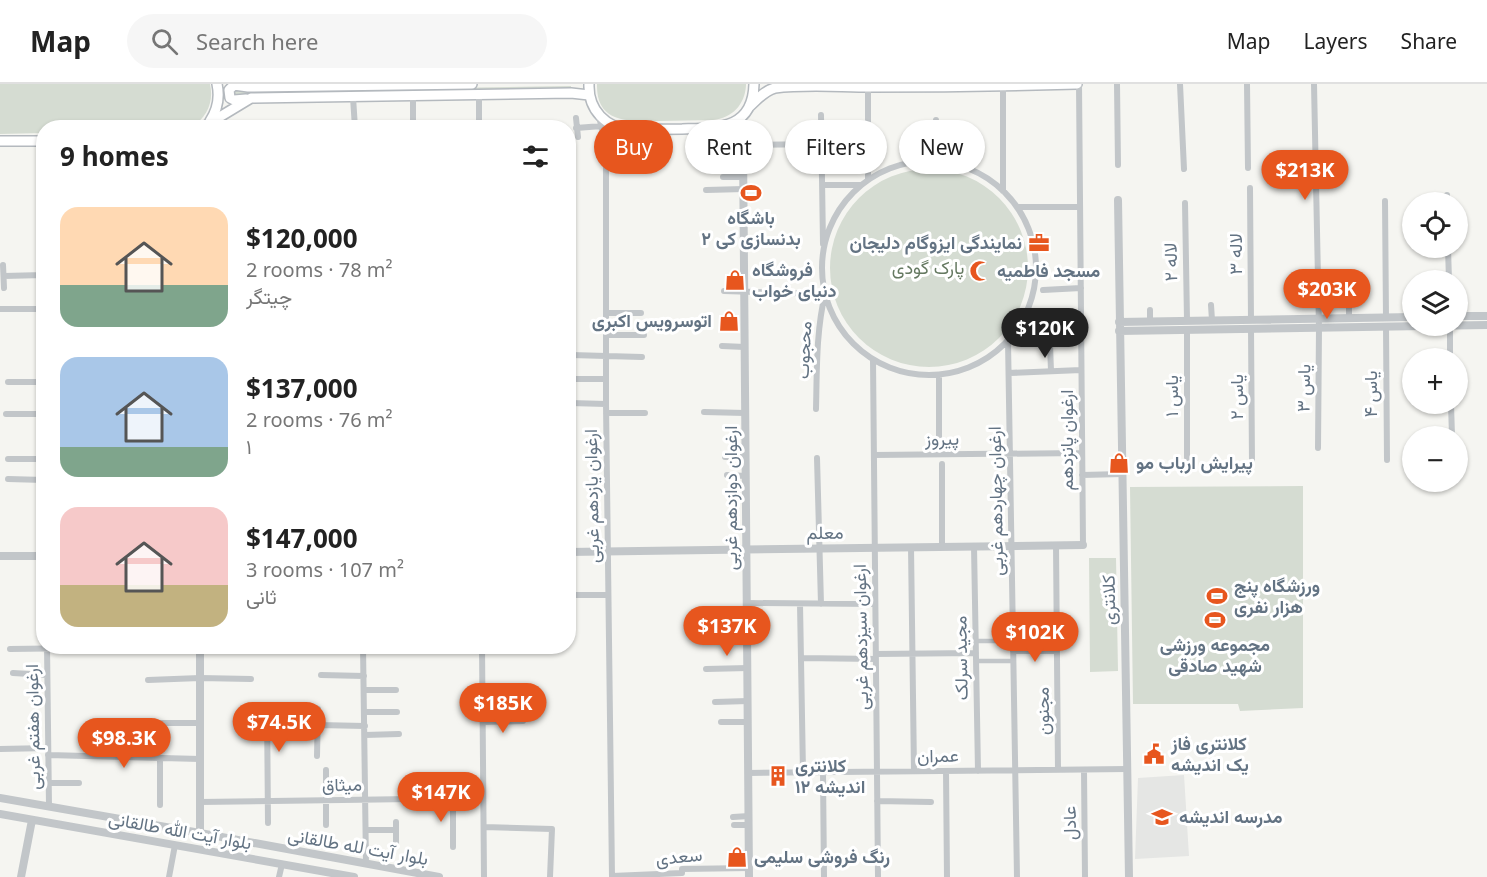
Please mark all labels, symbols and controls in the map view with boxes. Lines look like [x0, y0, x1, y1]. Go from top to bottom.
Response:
search box [127, 14, 547, 68]
text: Map [30, 22, 91, 60]
icon: search [148, 25, 181, 58]
text: Search here [196, 26, 318, 56]
text: Map [1227, 27, 1271, 55]
text: Layers [1304, 27, 1368, 55]
text: Share [1401, 27, 1457, 55]
chip: Buy [594, 120, 673, 174]
chip: Rent [685, 120, 773, 174]
chip: Filters [785, 120, 887, 174]
chip: New [899, 120, 985, 174]
text: 9 homes [60, 138, 169, 174]
icon: filters [519, 140, 552, 173]
pin: $213K [1263, 150, 1347, 201]
text: $213K [1275, 156, 1335, 183]
sports icon: باشگاه بدنسازی کی ۲ [739, 181, 763, 205]
map controls [1402, 192, 1468, 492]
button: locate [1402, 192, 1468, 258]
place label: باشگاه بدنسازی کی ۲ [701, 205, 801, 250]
text: $120,000 [246, 220, 358, 256]
place label: نمایندگی ایزوگام دلیجان [849, 230, 1022, 255]
icon: home [108, 231, 180, 303]
office icon: نمایندگی ایزوگام دلیجان [1027, 231, 1051, 255]
street label: لاله ۳ [1223, 233, 1247, 275]
street label: لاله ۲ [1158, 242, 1182, 282]
park label: پارک گودی [892, 255, 964, 280]
text: 2 rooms · 78 m² [246, 256, 393, 283]
place label: فروشگاه دنیای خواب [752, 257, 837, 302]
place label: مسجد فاطمیه [997, 258, 1101, 282]
mosque icon: مسجد فاطمیه [968, 259, 992, 283]
shop icon: فروشگاه دنیای خواب [723, 268, 747, 292]
pin: $203K [1285, 269, 1369, 320]
button: layers [1402, 270, 1468, 336]
text: $203K [1297, 275, 1357, 302]
text: چیتگر [246, 283, 292, 310]
place label: اتوسرویس اکبری [592, 308, 712, 332]
pin: $120K [1003, 308, 1087, 359]
shop icon: اتوسرویس اکبری [717, 309, 741, 333]
text: $120K [1015, 314, 1075, 341]
street label: محجوب [790, 320, 816, 379]
button: + [1402, 348, 1468, 414]
street label: یاس ۳ [1291, 364, 1315, 412]
text: $137,000 [246, 370, 358, 406]
street label: یاس ۴ [1358, 371, 1382, 417]
street label: یاس ۲ [1224, 374, 1248, 420]
street label: یاس ۱ [1159, 375, 1183, 417]
icon: home [108, 381, 180, 453]
street label: ارغوان پانزدهم [1054, 390, 1079, 490]
text: 2 rooms · 76 m² [246, 406, 393, 433]
street label: ارغوان دوازدهم غربی [718, 426, 743, 570]
street label: پیروز [924, 426, 959, 451]
street label: ارغوان چهاردهم غربی [982, 426, 1009, 576]
button: − [1402, 426, 1468, 492]
street label: ارغوان یازدهم غربی [578, 429, 605, 563]
text: ۱ [246, 433, 252, 460]
place label: پیرایش ارباب مو [1136, 450, 1253, 475]
shop icon: پیرایش ارباب مو [1107, 451, 1131, 475]
text: $147,000 [246, 520, 358, 556]
street label: معلم [806, 520, 844, 545]
icon: home [108, 531, 180, 603]
text: 3 rooms · 107 m² [246, 556, 404, 583]
street label: ارغوان سیزدهم غربی [847, 564, 874, 710]
place label: ورزشگاه پنج هزار نفری [1234, 573, 1320, 618]
street label: کلانتری [1096, 575, 1120, 625]
text: ثانی [246, 583, 277, 610]
sports icon: ورزشگاه پنج هزار نفری [1205, 584, 1229, 608]
pin: $137K [685, 606, 769, 657]
sports icon: مجموعه ورزشی شهید صادقی [1203, 608, 1227, 632]
text: $137K [697, 612, 757, 639]
pin: $102K [993, 612, 1077, 663]
street label: مجید سرلک [947, 615, 973, 701]
text: $102K [1005, 618, 1065, 645]
place label: مجموعه ورزشی شهید صادقی [1160, 632, 1270, 677]
street label: ارغوان هفتم غربی [19, 664, 46, 790]
pin: $185K [461, 683, 545, 734]
street label: مجنون [1030, 687, 1054, 735]
text: $185K [473, 689, 533, 716]
pin: $74.5K [230, 702, 328, 753]
text: $74.5K [247, 708, 311, 735]
pin: $98.3K [75, 718, 173, 769]
text: $98.3K [92, 724, 156, 751]
place label: کلانتری فاز یک اندیشه [1170, 731, 1249, 776]
public building icon: کلانتری فاز یک اندیشه [1142, 742, 1166, 766]
street label: عمران [917, 743, 959, 767]
place label: کلانتری ۱۲ اندیشه [795, 753, 865, 798]
building icon: کلانتری ۱۲ اندیشه [766, 764, 790, 788]
street label: میثاق [322, 772, 362, 796]
pin: $147K [399, 772, 483, 823]
text: $147K [411, 778, 471, 805]
place label: مدرسه اندیشه [1179, 804, 1283, 828]
school or university icon: مدرسه اندیشه [1150, 805, 1174, 829]
street label: بلوار آیت الله طالقانی [107, 806, 254, 854]
street label: عادل [1057, 806, 1081, 840]
street label: بلوار آیت لله طالقانی [286, 822, 430, 870]
street label: سعدی [654, 842, 703, 870]
place label: رنگ فروشی سلیمی [754, 844, 890, 868]
shop icon: رنگ فروشی سلیمی [725, 845, 749, 869]

